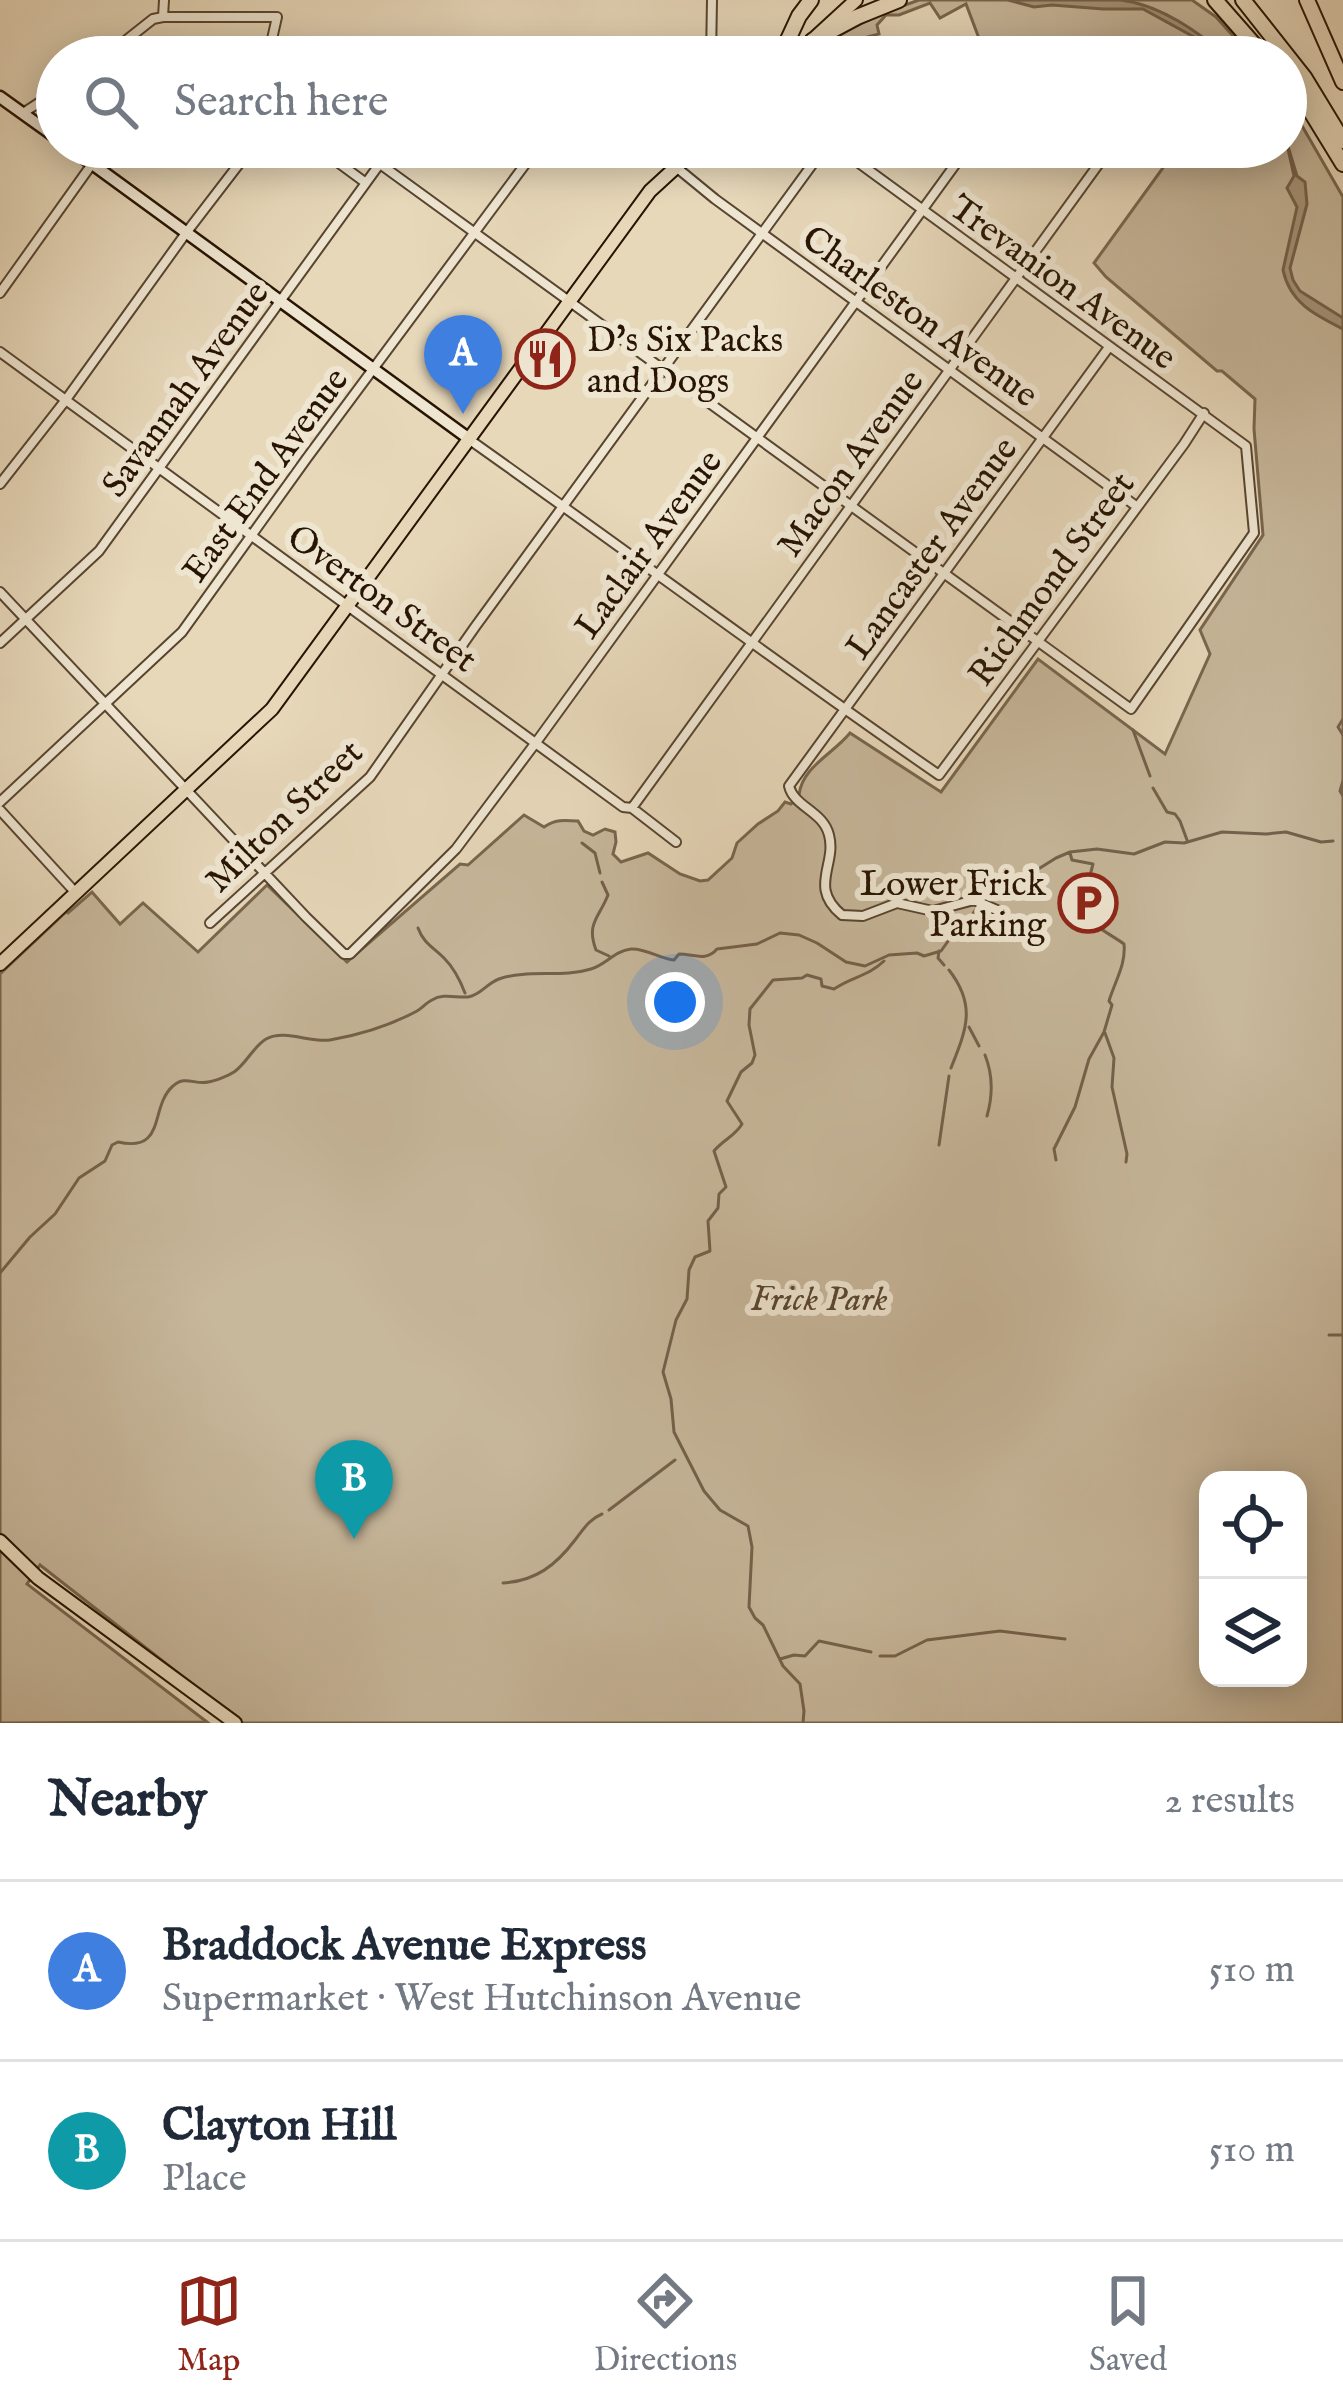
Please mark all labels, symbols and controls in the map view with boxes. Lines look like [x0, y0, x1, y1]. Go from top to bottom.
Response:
search box [36, 36, 1307, 168]
icon: search [78, 69, 144, 135]
text: Search here [174, 74, 388, 131]
street label: Trevanion Avenue [940, 186, 1185, 381]
street label: Charleston Avenue [792, 216, 1046, 419]
street label: Savannah Avenue [93, 273, 280, 507]
pin: A [424, 315, 502, 414]
place label: D's Six Packs and Dogs [587, 318, 783, 405]
restaurant icon: D's Six Packs and Dogs [514, 328, 576, 390]
street label: East End Avenue [173, 359, 360, 592]
street label: Macon Avenue [768, 361, 935, 567]
street label: Lancaster Avenue [836, 428, 1029, 669]
street label: Laclair Avenue [565, 441, 733, 648]
street label: Richmond Street [959, 464, 1146, 696]
street label: Overton Street [277, 515, 485, 684]
street label: Milton Street [197, 731, 373, 904]
place label: Lower Frick Parking [860, 862, 1047, 949]
parking icon: Lower Frick Parking [1057, 872, 1119, 934]
your location [645, 972, 705, 1032]
park label: Frick Park [750, 1277, 888, 1323]
pin: B [315, 1440, 393, 1539]
map controls [1199, 1471, 1307, 1687]
button: locate [1199, 1471, 1307, 1579]
button: layers [1199, 1579, 1307, 1687]
text: Nearby [48, 1769, 207, 1834]
text: 2 results [1164, 1777, 1295, 1826]
text: Braddock Avenue Express [162, 1918, 647, 1975]
text: A [74, 1946, 100, 1995]
text: 510 m [1209, 1946, 1295, 1995]
text: Supermarket · West Hutchinson Avenue [162, 1975, 801, 2024]
text: Clayton Hill [162, 2098, 396, 2155]
text: B [74, 2126, 100, 2175]
text: 510 m [1209, 2126, 1295, 2175]
text: Place [162, 2155, 247, 2204]
tab: Map [176, 2268, 242, 2382]
tab: Directions [594, 2268, 737, 2382]
tab: Saved [1089, 2268, 1167, 2382]

